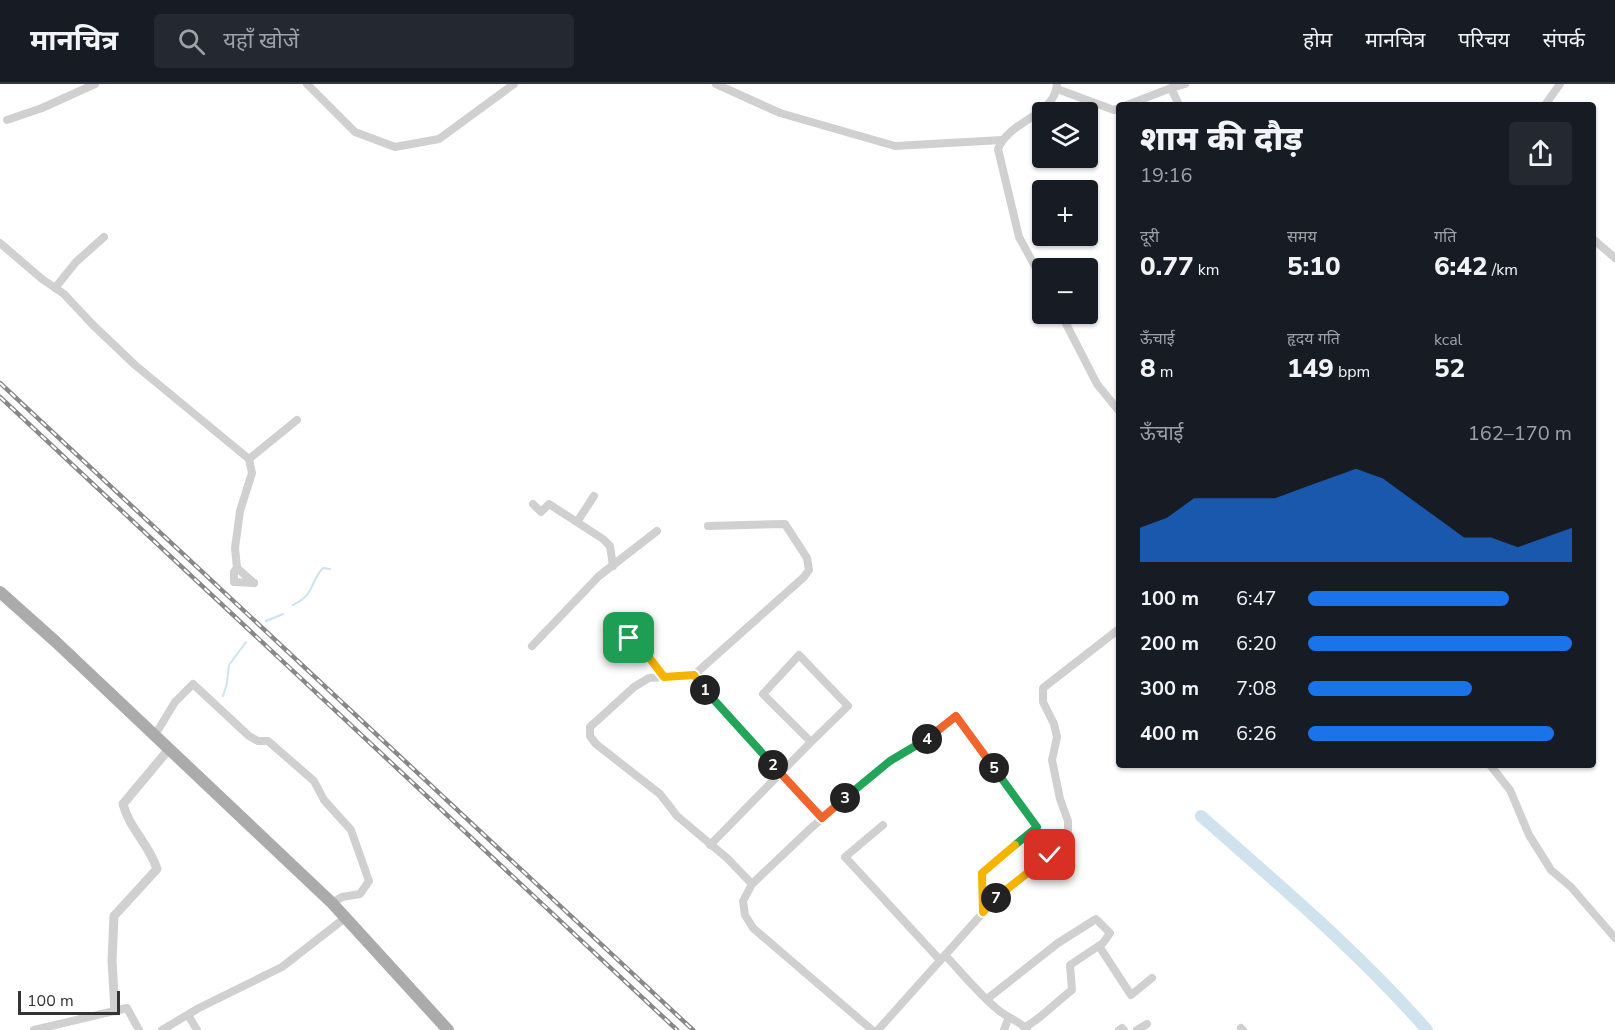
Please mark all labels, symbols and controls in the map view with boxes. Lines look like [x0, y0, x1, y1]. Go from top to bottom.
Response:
search box [154, 14, 574, 68]
text: मानचित्र [30, 22, 118, 60]
icon: search [175, 25, 208, 58]
text: यहाँ खोजें [223, 26, 299, 56]
text: होम [1303, 26, 1332, 54]
text: मानचित्र [1365, 26, 1425, 54]
text: परिचय [1458, 26, 1510, 54]
text: संपर्क [1543, 26, 1585, 54]
map controls [1032, 102, 1098, 324]
button: layers [1032, 102, 1098, 168]
text: शाम की दौड़ [1140, 117, 1302, 162]
button: share [1509, 122, 1572, 185]
text: 19:16 [1140, 162, 1193, 189]
button: + [1032, 180, 1098, 246]
text: दूरी [1140, 226, 1159, 248]
text: समय [1287, 226, 1317, 248]
text: गति [1434, 226, 1456, 248]
text: 0.77 [1140, 249, 1194, 284]
text: 5:10 [1287, 249, 1341, 284]
text: 6:42 [1434, 249, 1488, 284]
button: − [1032, 258, 1098, 324]
text: km [1194, 259, 1219, 281]
text: /km [1488, 259, 1518, 281]
text: ऊँचाई [1140, 328, 1175, 350]
text: हृदय गति [1287, 328, 1340, 350]
text: kcal [1434, 329, 1462, 351]
text: 8 [1140, 351, 1156, 386]
text: 149 [1287, 351, 1334, 386]
text: 52 [1434, 351, 1465, 386]
text: m [1156, 361, 1173, 383]
text: bpm [1334, 361, 1370, 383]
text: ऊँचाई [1140, 420, 1183, 447]
text: 162–170 m [1468, 420, 1572, 447]
text: 100 m [1140, 585, 1199, 612]
text: 6:47 [1236, 585, 1277, 612]
pin [603, 612, 654, 663]
icon: arrive [612, 621, 645, 654]
text: 200 m [1140, 630, 1199, 657]
text: 6:20 [1236, 630, 1277, 657]
pin: 1 [690, 675, 720, 705]
text: 300 m [1140, 675, 1199, 702]
text: 7:08 [1236, 675, 1277, 702]
text: 1 [700, 679, 710, 701]
text: 400 m [1140, 720, 1199, 747]
text: 6:26 [1236, 720, 1277, 747]
pin: 4 [912, 724, 942, 754]
text: 4 [922, 728, 932, 750]
pin: 2 [758, 750, 788, 780]
pin: 5 [979, 753, 1009, 783]
text: 2 [768, 754, 778, 776]
text: 5 [989, 757, 999, 779]
pin: 3 [830, 783, 860, 813]
text: 3 [840, 787, 850, 809]
pin [1024, 829, 1075, 880]
icon: check [1033, 838, 1066, 871]
pin: 7 [981, 883, 1011, 913]
text: 7 [991, 887, 1001, 909]
scale bar [18, 988, 120, 1016]
text: 100 m [27, 990, 74, 1012]

